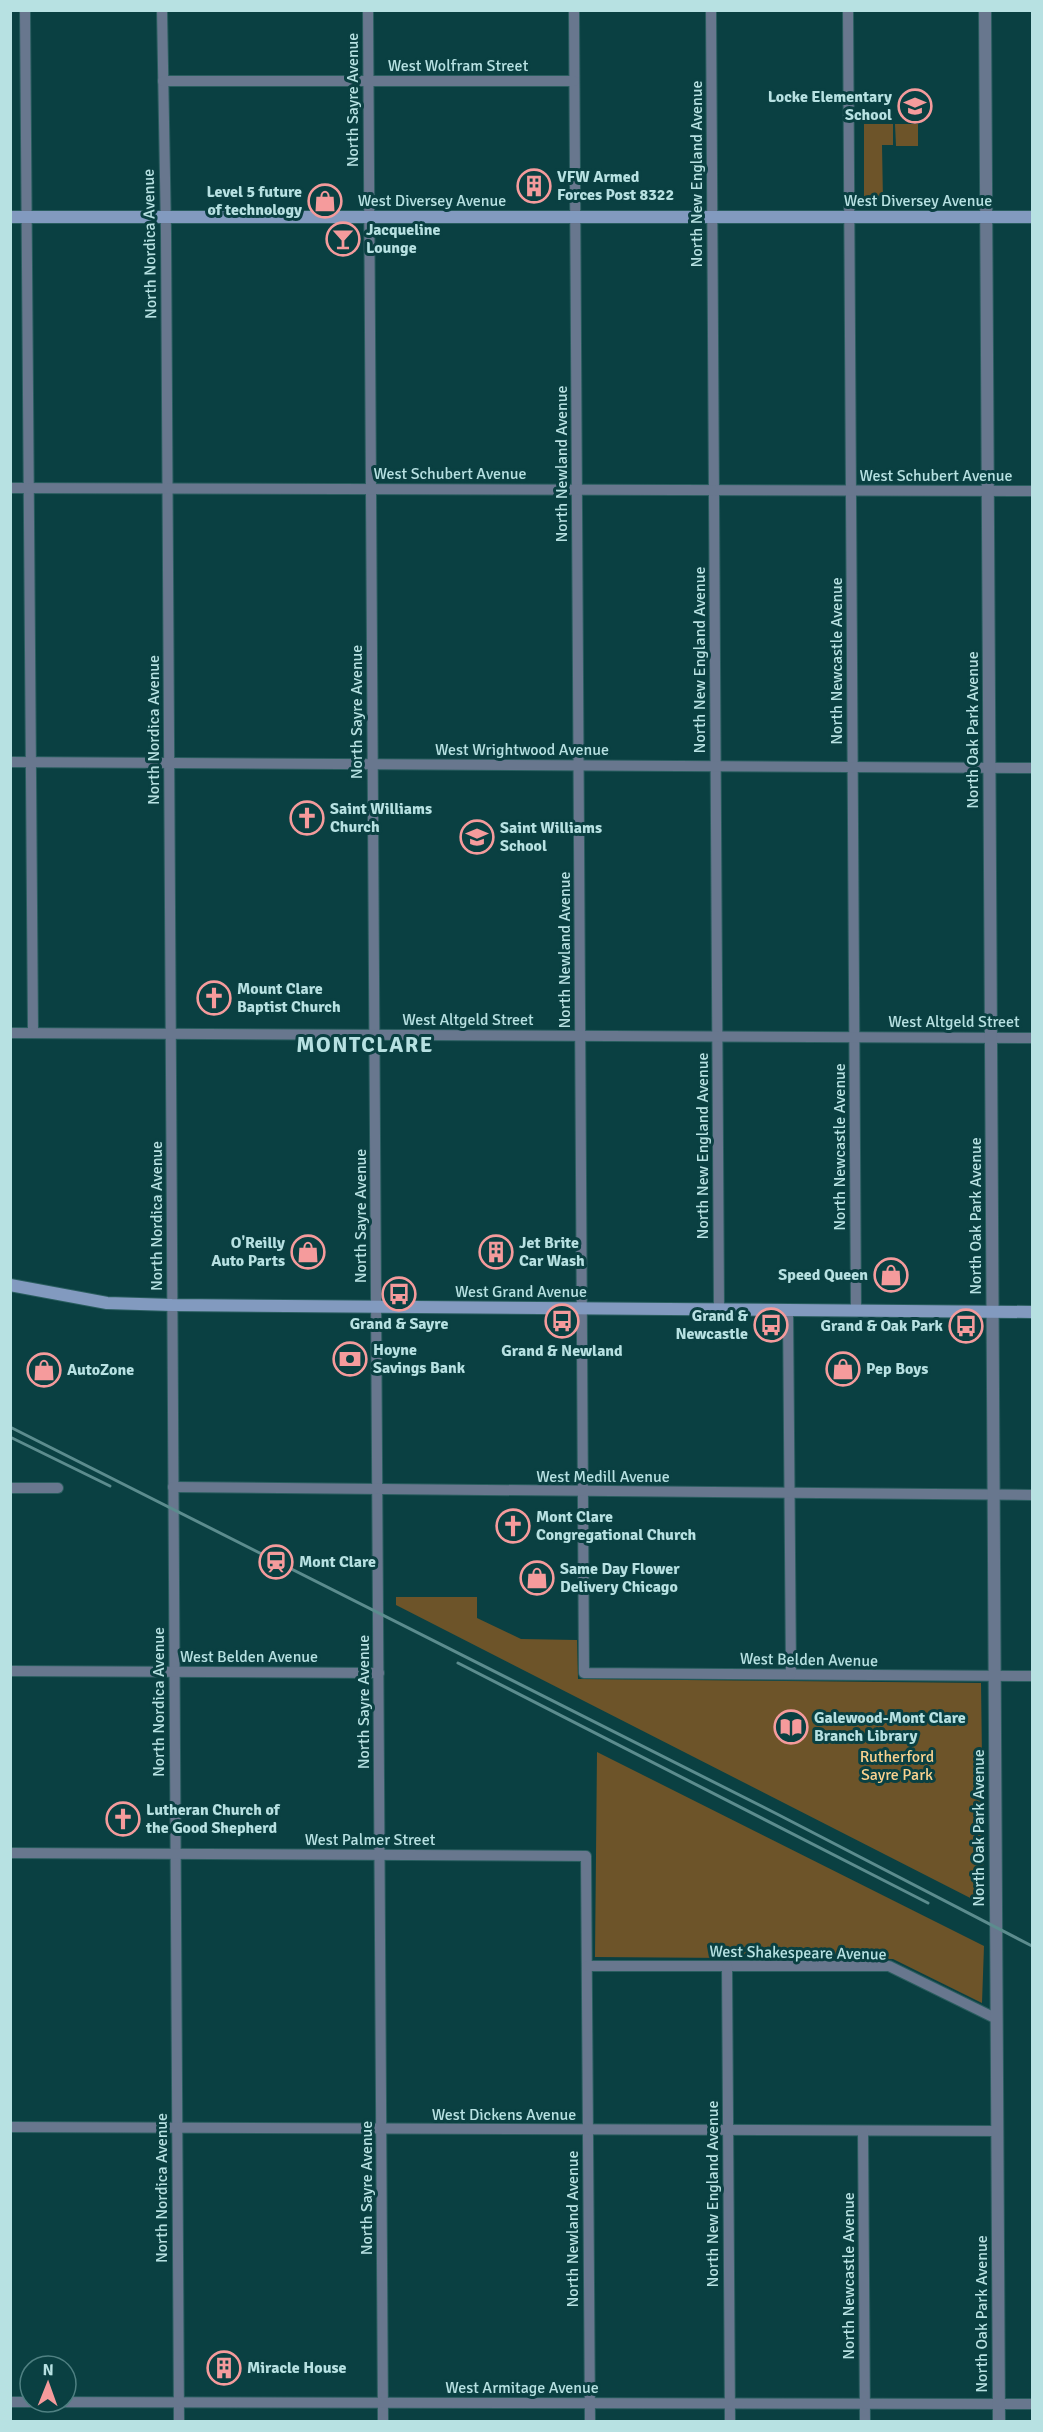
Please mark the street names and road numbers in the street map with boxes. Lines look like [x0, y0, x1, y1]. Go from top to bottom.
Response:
street label: North Sayre Avenue [343, 33, 363, 167]
street label: West Wolfram Street [388, 56, 529, 76]
street label: North New England Avenue [687, 81, 707, 267]
street label: North Nordica Avenue [139, 169, 161, 319]
street label: West Diversey Avenue [358, 191, 506, 211]
street label: West Diversey Avenue [844, 191, 992, 211]
street label: North Newland Avenue [552, 385, 572, 543]
street label: West Schubert Avenue [374, 464, 526, 484]
street label: West Schubert Avenue [860, 466, 1012, 486]
street label: North New England Avenue [690, 567, 710, 753]
street label: North Newcastle Avenue [827, 577, 847, 745]
street label: North Sayre Avenue [347, 645, 367, 779]
street label: North Oak Park Avenue [963, 651, 983, 809]
street label: North Nordica Avenue [144, 655, 164, 805]
street label: West Wrightwood Avenue [435, 740, 609, 760]
street label: North Newland Avenue [555, 871, 575, 1029]
street label: West Altgeld Street [402, 1010, 534, 1030]
street label: West Altgeld Street [888, 1012, 1020, 1032]
street label: North New England Avenue [693, 1053, 713, 1239]
street label: North Newcastle Avenue [830, 1063, 850, 1231]
street label: North Oak Park Avenue [966, 1137, 986, 1295]
street label: North Nordica Avenue [147, 1141, 167, 1291]
street label: North Sayre Avenue [351, 1149, 371, 1283]
street label: West Grand Avenue [455, 1282, 587, 1302]
street label: West Medill Avenue [536, 1467, 670, 1487]
street label: North Nordica Avenue [149, 1627, 169, 1777]
street label: North Sayre Avenue [354, 1635, 374, 1769]
street label: West Belden Avenue [180, 1647, 318, 1667]
street label: West Belden Avenue [740, 1649, 878, 1671]
street label: North Oak Park Avenue [969, 1749, 989, 1907]
street label: West Palmer Street [305, 1830, 436, 1850]
street label: West Shakespeare Avenue [709, 1941, 887, 1965]
street label: North New England Avenue [703, 2101, 723, 2287]
street label: West Dickens Avenue [432, 2105, 576, 2125]
street label: North Nordica Avenue [152, 2113, 172, 2263]
street label: North Sayre Avenue [357, 2121, 377, 2255]
street label: North Newland Avenue [563, 2150, 583, 2308]
street label: North Newcastle Avenue [839, 2192, 859, 2360]
street label: North Oak Park Avenue [972, 2235, 992, 2393]
street label: West Armitage Avenue [445, 2378, 599, 2398]

